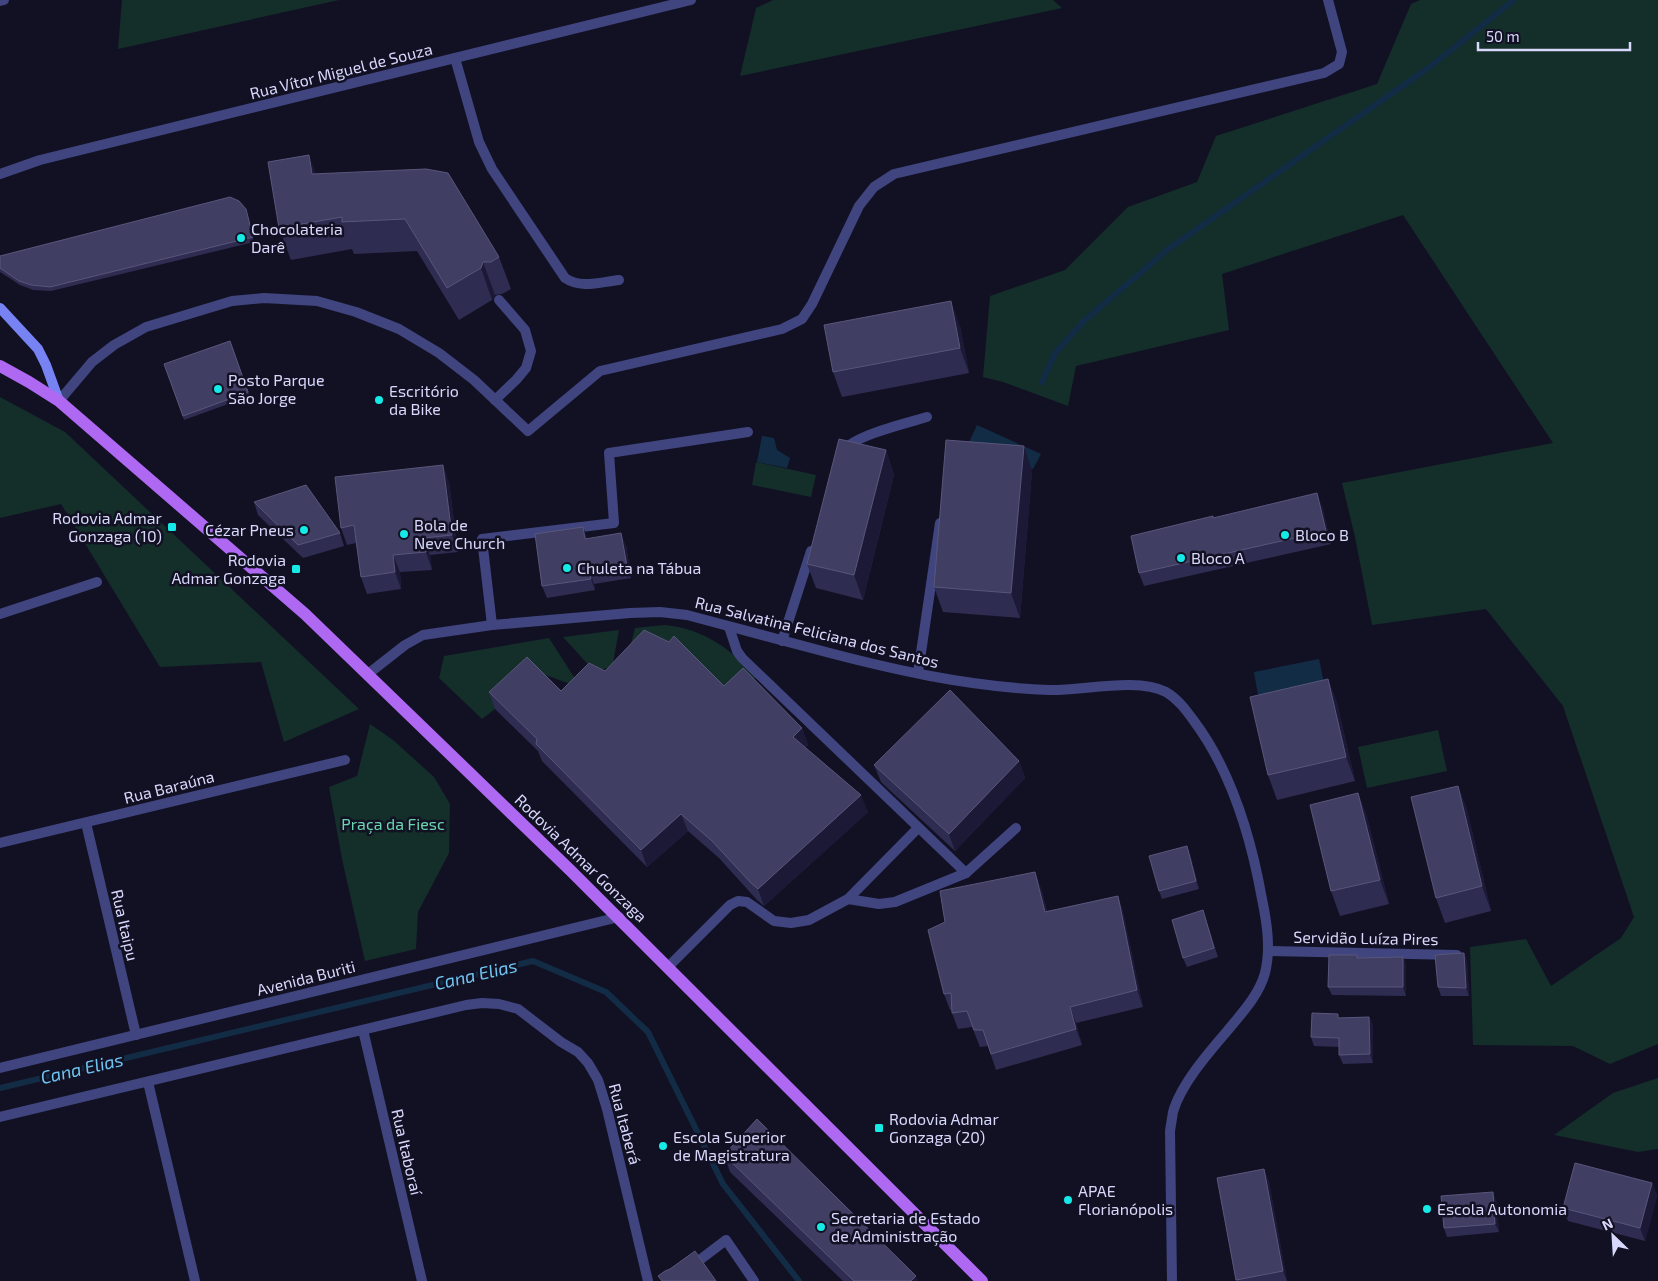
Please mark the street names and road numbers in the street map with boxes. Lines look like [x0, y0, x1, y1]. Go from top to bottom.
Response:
street label: Rua Vítor Miguel de Souza [248, 39, 434, 102]
street label: Rua Salvatina Feliciana dos Santos [693, 592, 941, 671]
street label: Rua Baraúna [122, 766, 216, 807]
street label: Rodovia Admar Gonzaga [511, 790, 651, 926]
street label: Rua Itaipu [108, 887, 143, 962]
street label: Servidão Luíza Pires [1293, 927, 1439, 948]
street label: Avenida Buriti [255, 956, 357, 999]
street label: Rua Itaberá [606, 1081, 645, 1167]
street label: Rua Itaboraí [388, 1107, 427, 1198]

